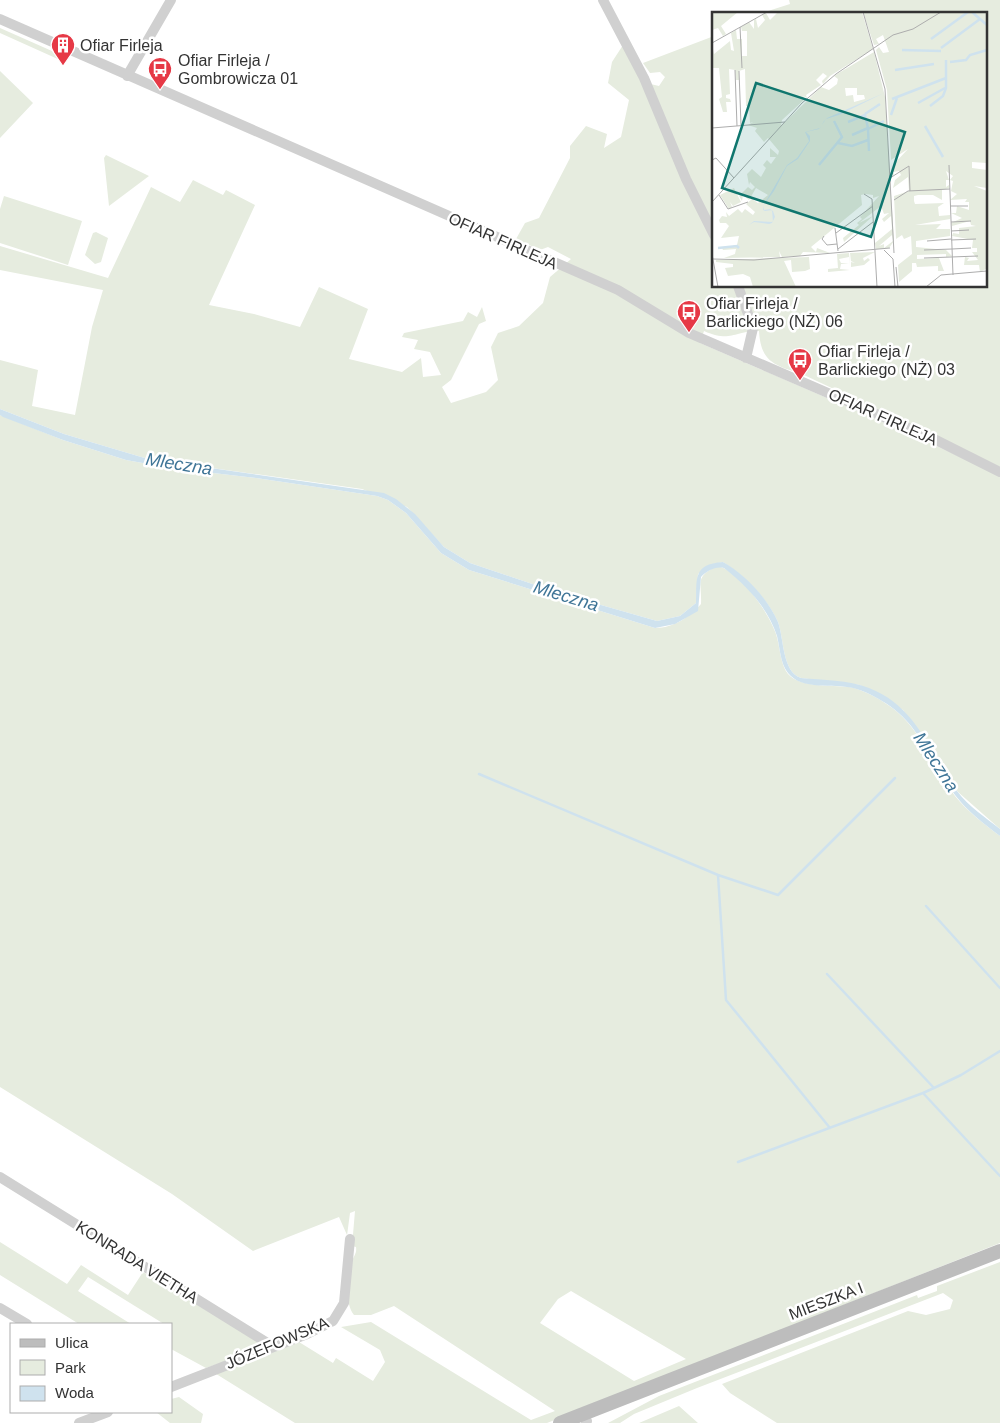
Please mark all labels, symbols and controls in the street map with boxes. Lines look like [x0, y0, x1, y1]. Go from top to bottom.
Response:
inset map [712, 12, 988, 288]
building icon: Ofiar Firleja [50, 32, 76, 66]
place label: Ofiar Firleja [80, 37, 163, 54]
place label: Ofiar Firleja / Gombrowicza 01 [178, 52, 298, 87]
bus stop icon: Ofiar Firleja / Gombrowicza 01 [147, 56, 173, 90]
street label: OFIAR FIRLEJA [446, 209, 560, 273]
place label: Ofiar Firleja / Barlickiego (NŻ) 06 [706, 295, 843, 330]
bus stop icon: Ofiar Firleja / Barlickiego (NŻ) 06 [676, 299, 702, 333]
place label: Ofiar Firleja / Barlickiego (NŻ) 03 [818, 343, 955, 378]
bus stop icon: Ofiar Firleja / Barlickiego (NŻ) 03 [787, 347, 813, 381]
street label: OFIAR FIRLEJA [826, 385, 940, 449]
water label: Mleczna [144, 449, 214, 479]
water label: Mleczna [531, 577, 601, 615]
water label: Mleczna [909, 728, 963, 796]
street label: KONRADA VIETHA [73, 1218, 201, 1307]
street label: MIESZKA I [786, 1279, 866, 1323]
street label: JÓZEFOWSKA [223, 1313, 331, 1372]
legend [10, 1323, 172, 1413]
text: Ulica [55, 1334, 89, 1351]
text: Park [55, 1359, 86, 1376]
text: Woda [55, 1384, 95, 1401]

